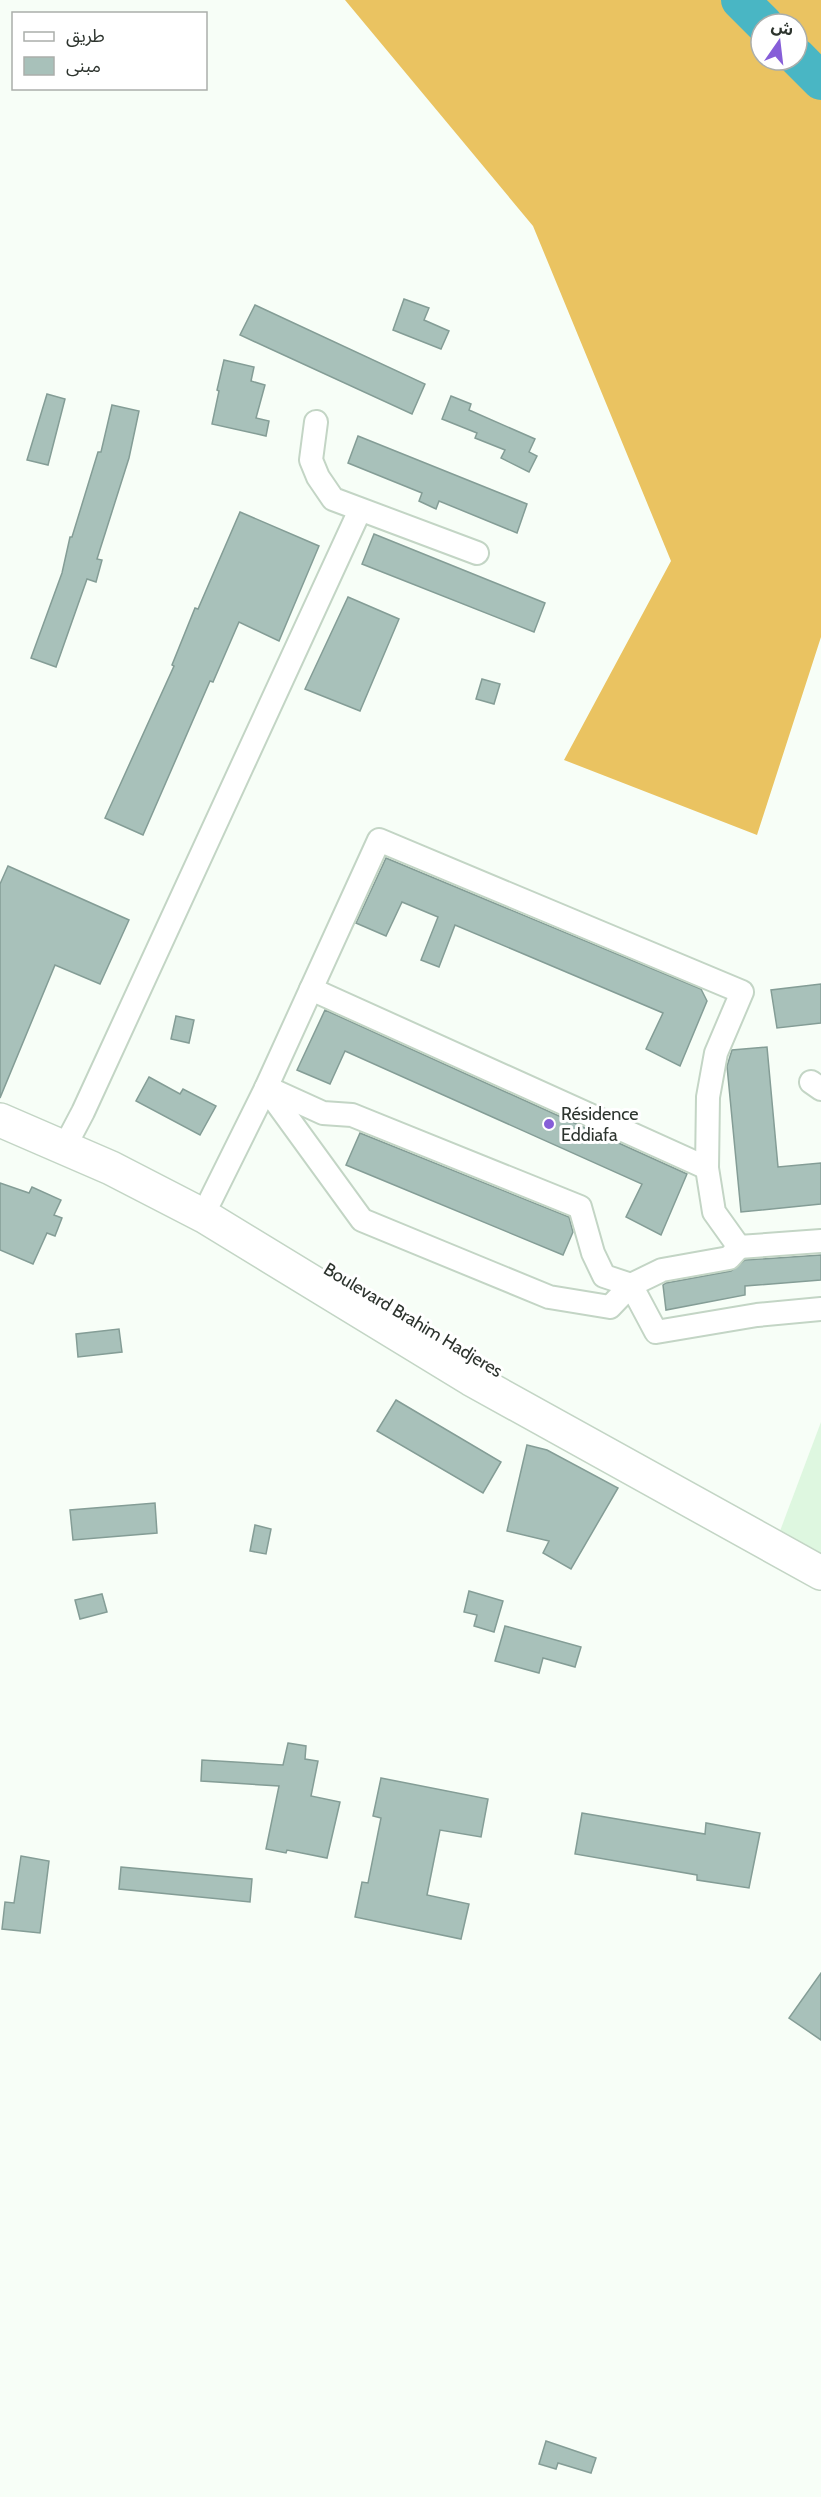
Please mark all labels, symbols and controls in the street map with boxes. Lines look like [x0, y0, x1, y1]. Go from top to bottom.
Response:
legend [12, 12, 207, 90]
north arrow [749, 12, 809, 72]
text: ش [770, 16, 796, 40]
text: طريق [66, 25, 105, 47]
text: مبنى [66, 55, 101, 77]
place label: Résidence Eddiafa [561, 1103, 639, 1146]
marker: Résidence Eddiafa [542, 1117, 556, 1131]
street label: Boulevard Brahim Hadjeres [320, 1258, 506, 1382]

